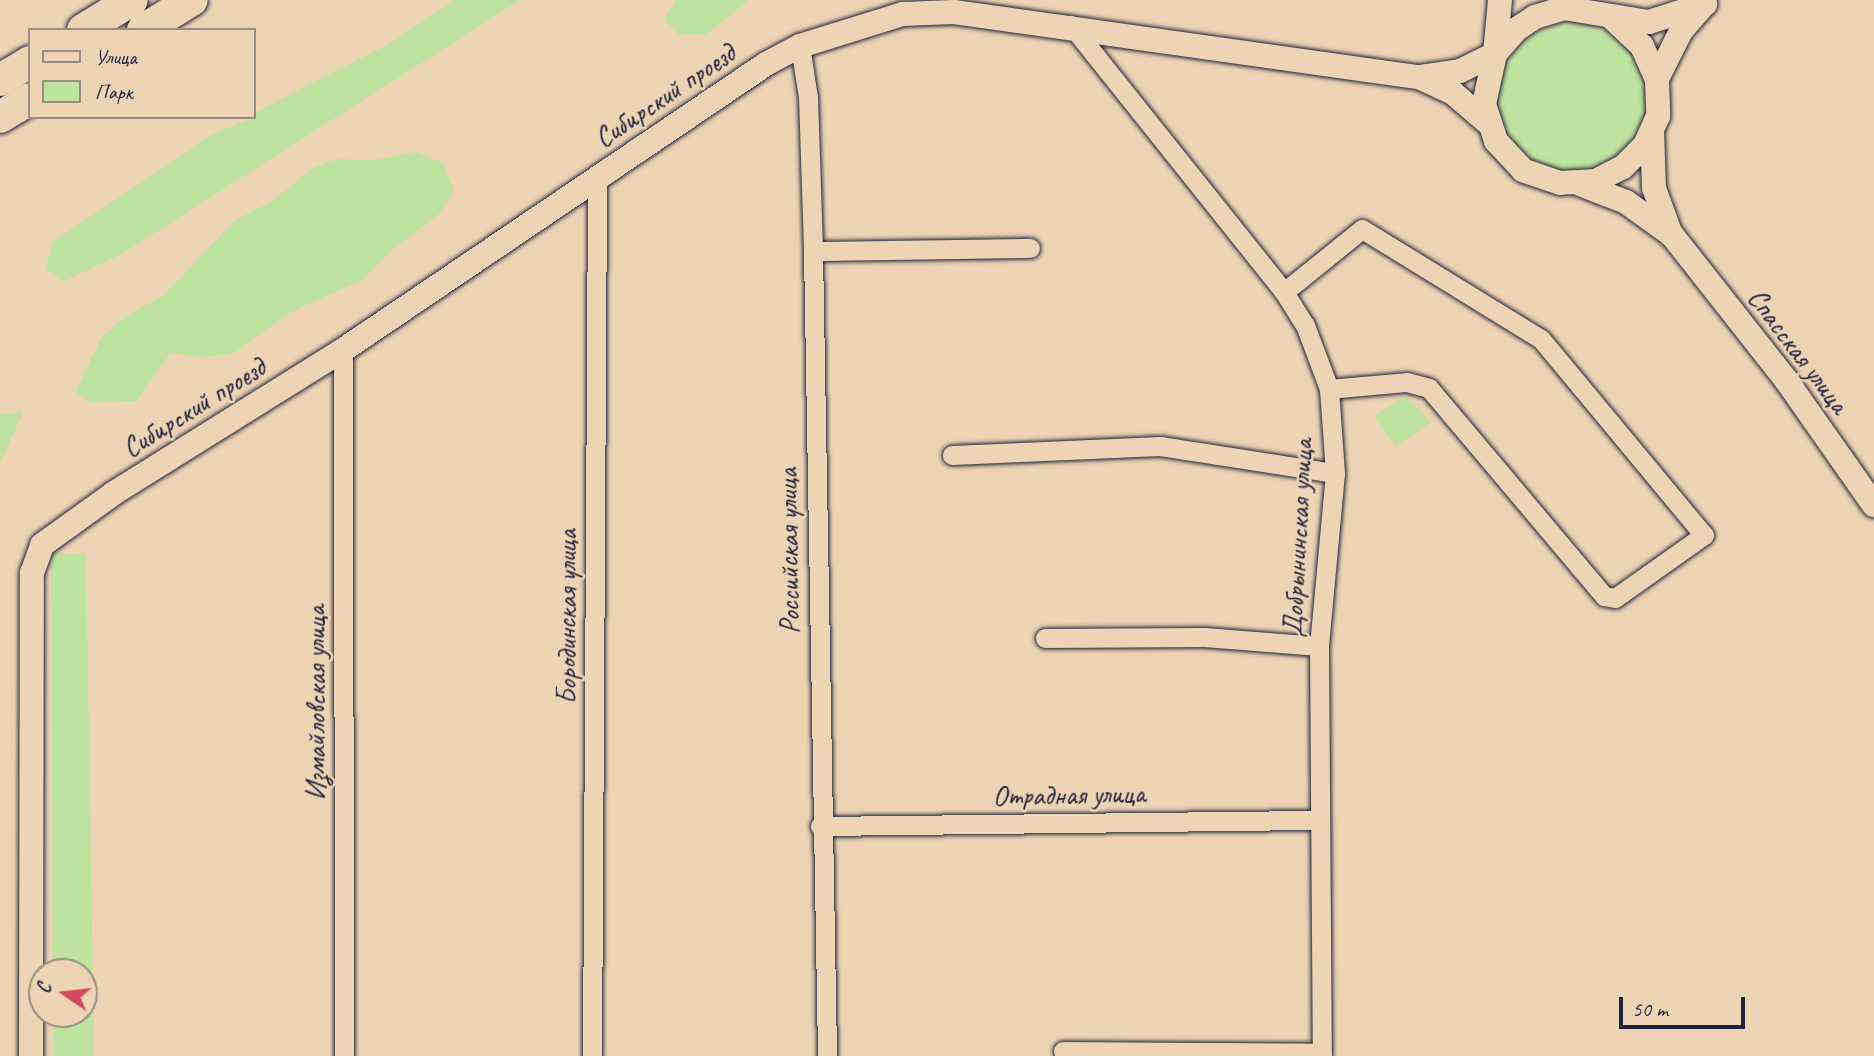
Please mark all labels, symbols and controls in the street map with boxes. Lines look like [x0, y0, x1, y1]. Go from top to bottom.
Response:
legend [28, 28, 256, 119]
street label: Сибирский проезд [588, 37, 742, 155]
text: Улица [95, 44, 137, 70]
text: Парк [95, 79, 132, 105]
street label: Спасская улица [1740, 282, 1856, 420]
street label: Сибирский проезд [116, 351, 272, 465]
street label: Добрынинская улица [1276, 438, 1320, 638]
street label: Российская улица [771, 467, 807, 635]
street label: Бородинская улица [550, 529, 584, 705]
street label: Измайловская улица [299, 605, 333, 801]
street label: Отрадная улица [992, 777, 1146, 813]
north arrow [28, 958, 98, 1028]
text: С [32, 981, 57, 996]
scale bar [1622, 982, 1748, 1026]
text: 50 m [1632, 996, 1668, 1022]

